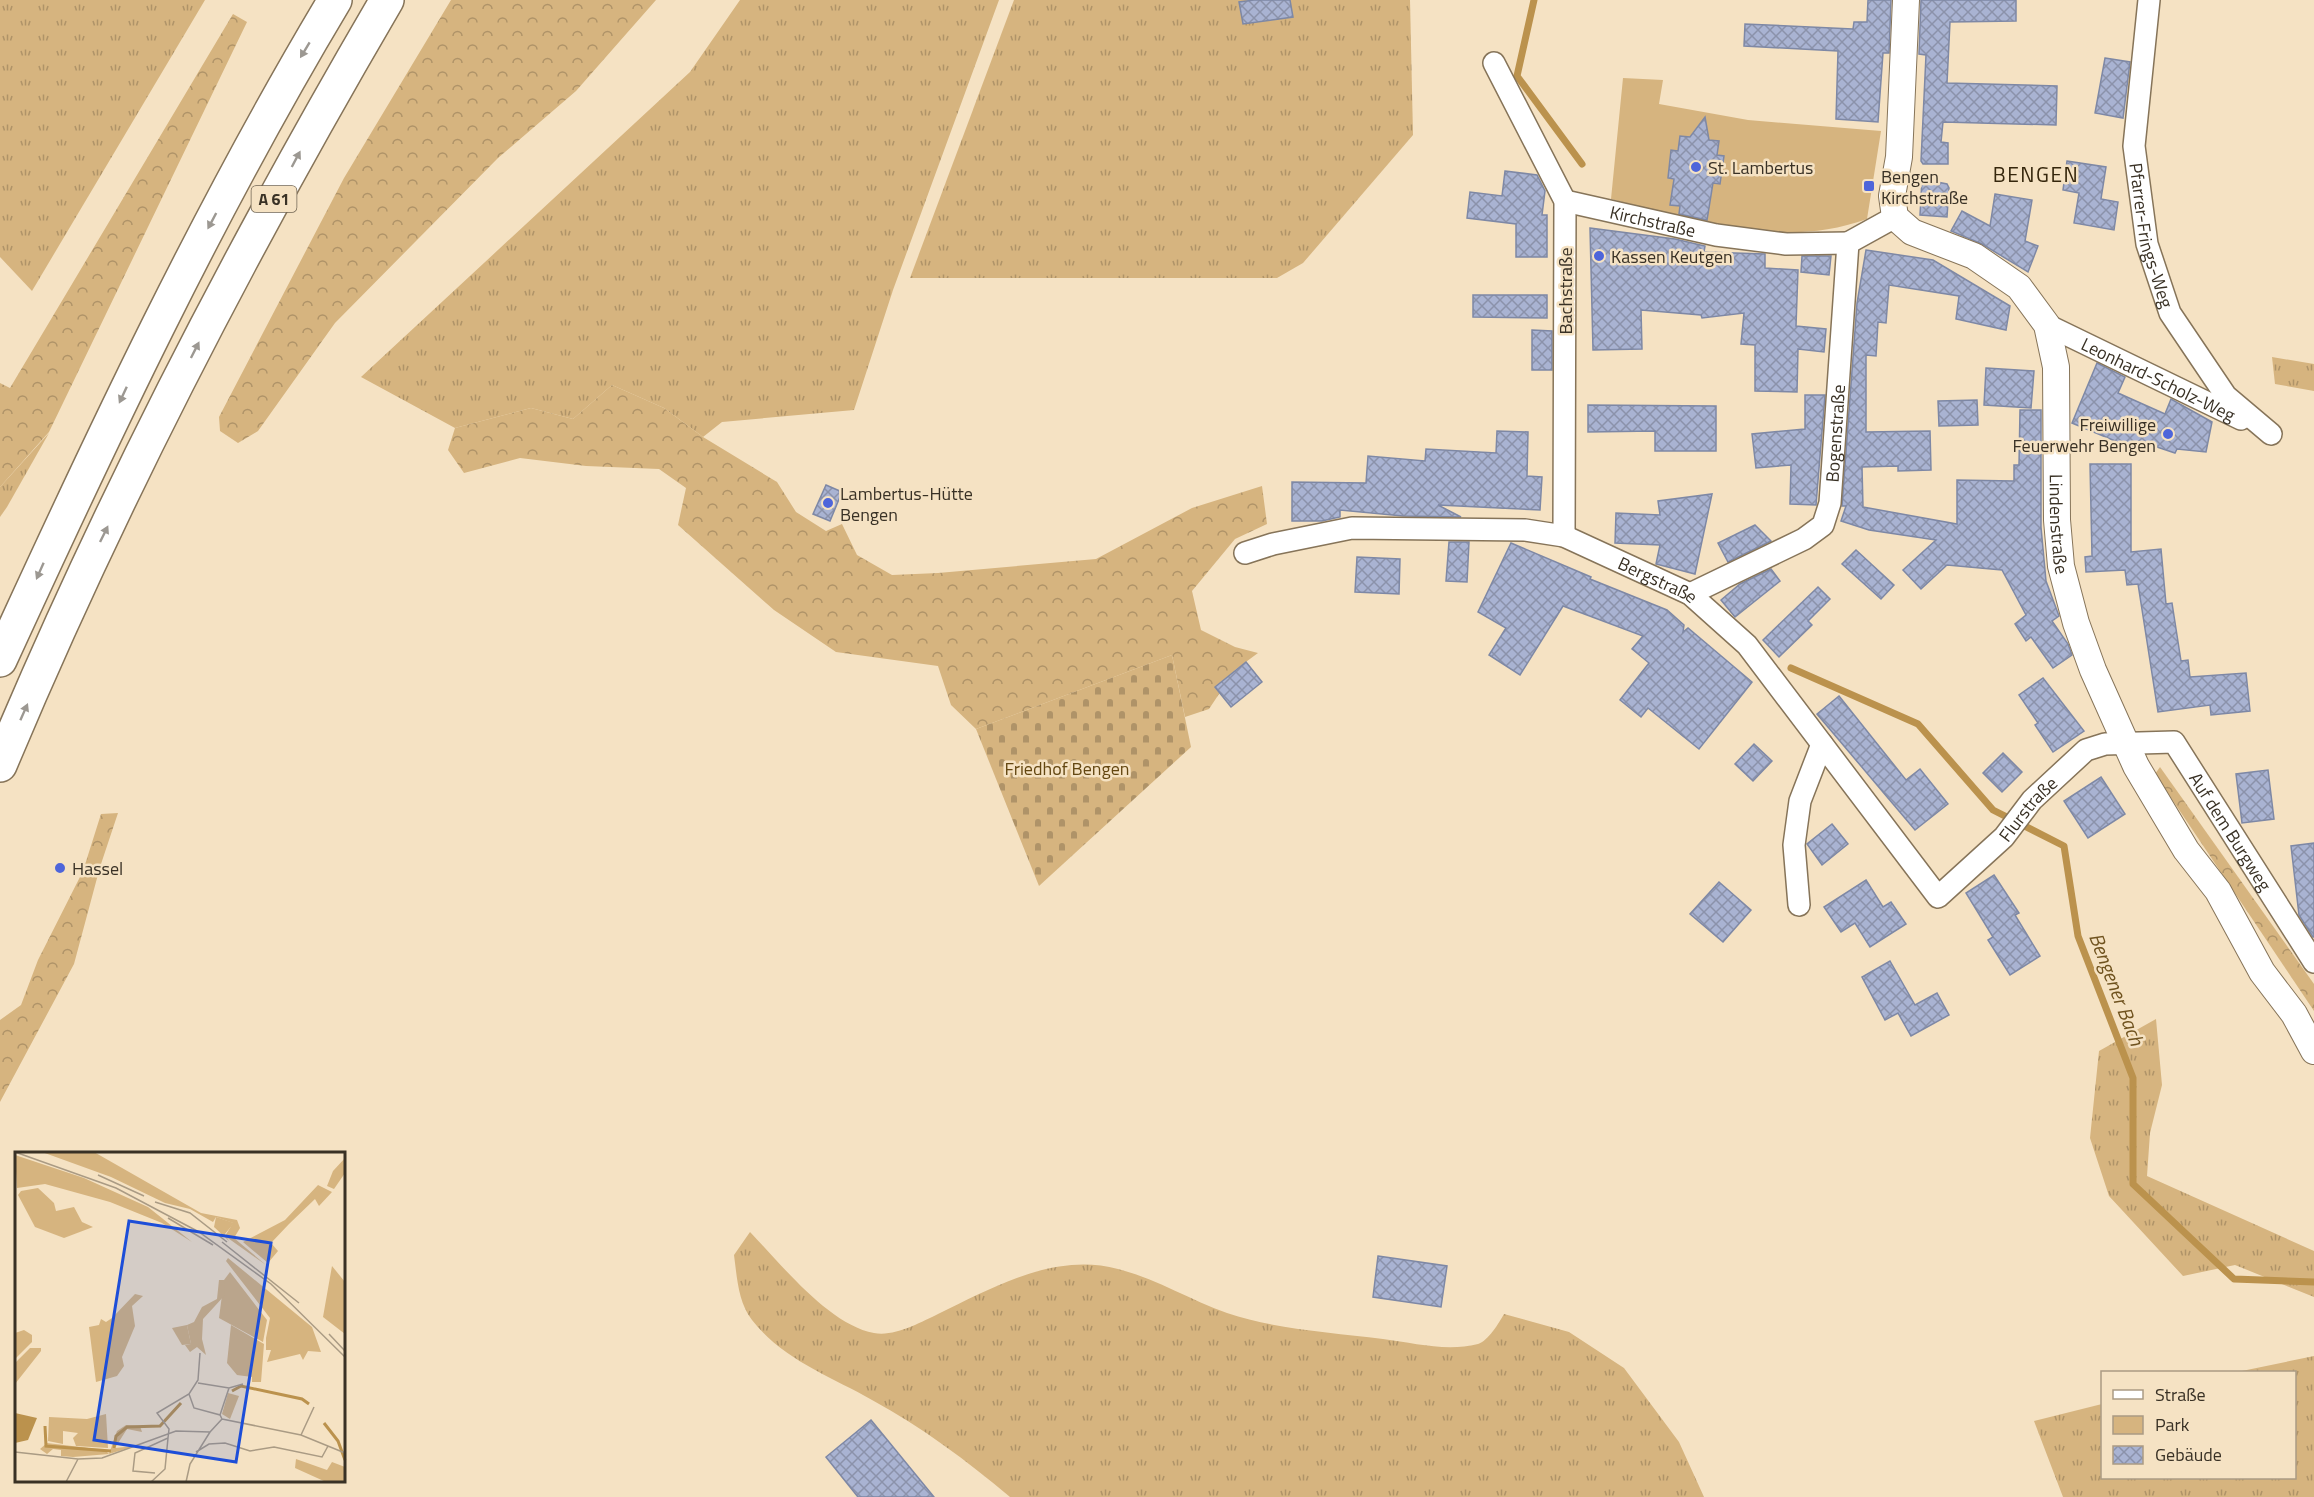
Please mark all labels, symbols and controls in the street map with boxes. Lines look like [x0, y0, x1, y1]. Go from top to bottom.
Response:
one-way arrow [300, 42, 311, 58]
one-way arrow [291, 150, 301, 167]
place label: St. Lambertus [1708, 154, 1813, 181]
district label: BENGEN [1993, 158, 2079, 190]
marker: St. Lambertus [1689, 160, 1703, 174]
street label: Pfarrer-Frings-Weg [2123, 161, 2181, 311]
place label: Bengen Kirchstraße [1881, 163, 1968, 211]
marker: Bengen Kirchstraße [1862, 179, 1876, 193]
road number: A 61 [252, 186, 296, 212]
street label: Kirchstraße [1607, 198, 1698, 244]
one-way arrow [207, 212, 217, 230]
place label: Kassen Keutgen [1611, 243, 1733, 270]
street label: Bachstraße [1552, 248, 1579, 334]
marker: Kassen Keutgen [1592, 249, 1606, 263]
street label: Leonhard-Scholz-Weg [2077, 330, 2240, 428]
one-way arrow [191, 342, 200, 359]
street label: Bogenstraße [1818, 384, 1852, 483]
one-way arrow [118, 386, 127, 403]
place label: Freiwillige Feuerwehr Bengen [2012, 411, 2156, 459]
marker: Freiwillige Feuerwehr Bengen [2161, 427, 2175, 441]
street label: Lindenstraße [2043, 474, 2076, 577]
place label: Lambertus-Hütte Bengen [840, 480, 973, 528]
marker: Lambertus-Hütte Bengen [821, 496, 835, 510]
one-way arrow [99, 525, 108, 542]
street label: Bergstraße [1614, 549, 1704, 609]
one-way arrow [36, 563, 45, 580]
one-way arrow [19, 703, 28, 720]
park label: Friedhof Bengen [1005, 755, 1129, 782]
street label: Auf dem Burgweg [2183, 767, 2279, 896]
street label: Flurstraße [1992, 770, 2063, 847]
place label: Hassel [72, 855, 123, 882]
marker: Hassel [53, 861, 67, 875]
water label: Bengener Bach [2081, 928, 2153, 1051]
inset map [15, 1152, 345, 1482]
legend [2101, 1371, 2296, 1479]
text: Straße [2155, 1381, 2206, 1408]
text: Park [2155, 1411, 2190, 1438]
text: Gebäude [2155, 1441, 2222, 1468]

